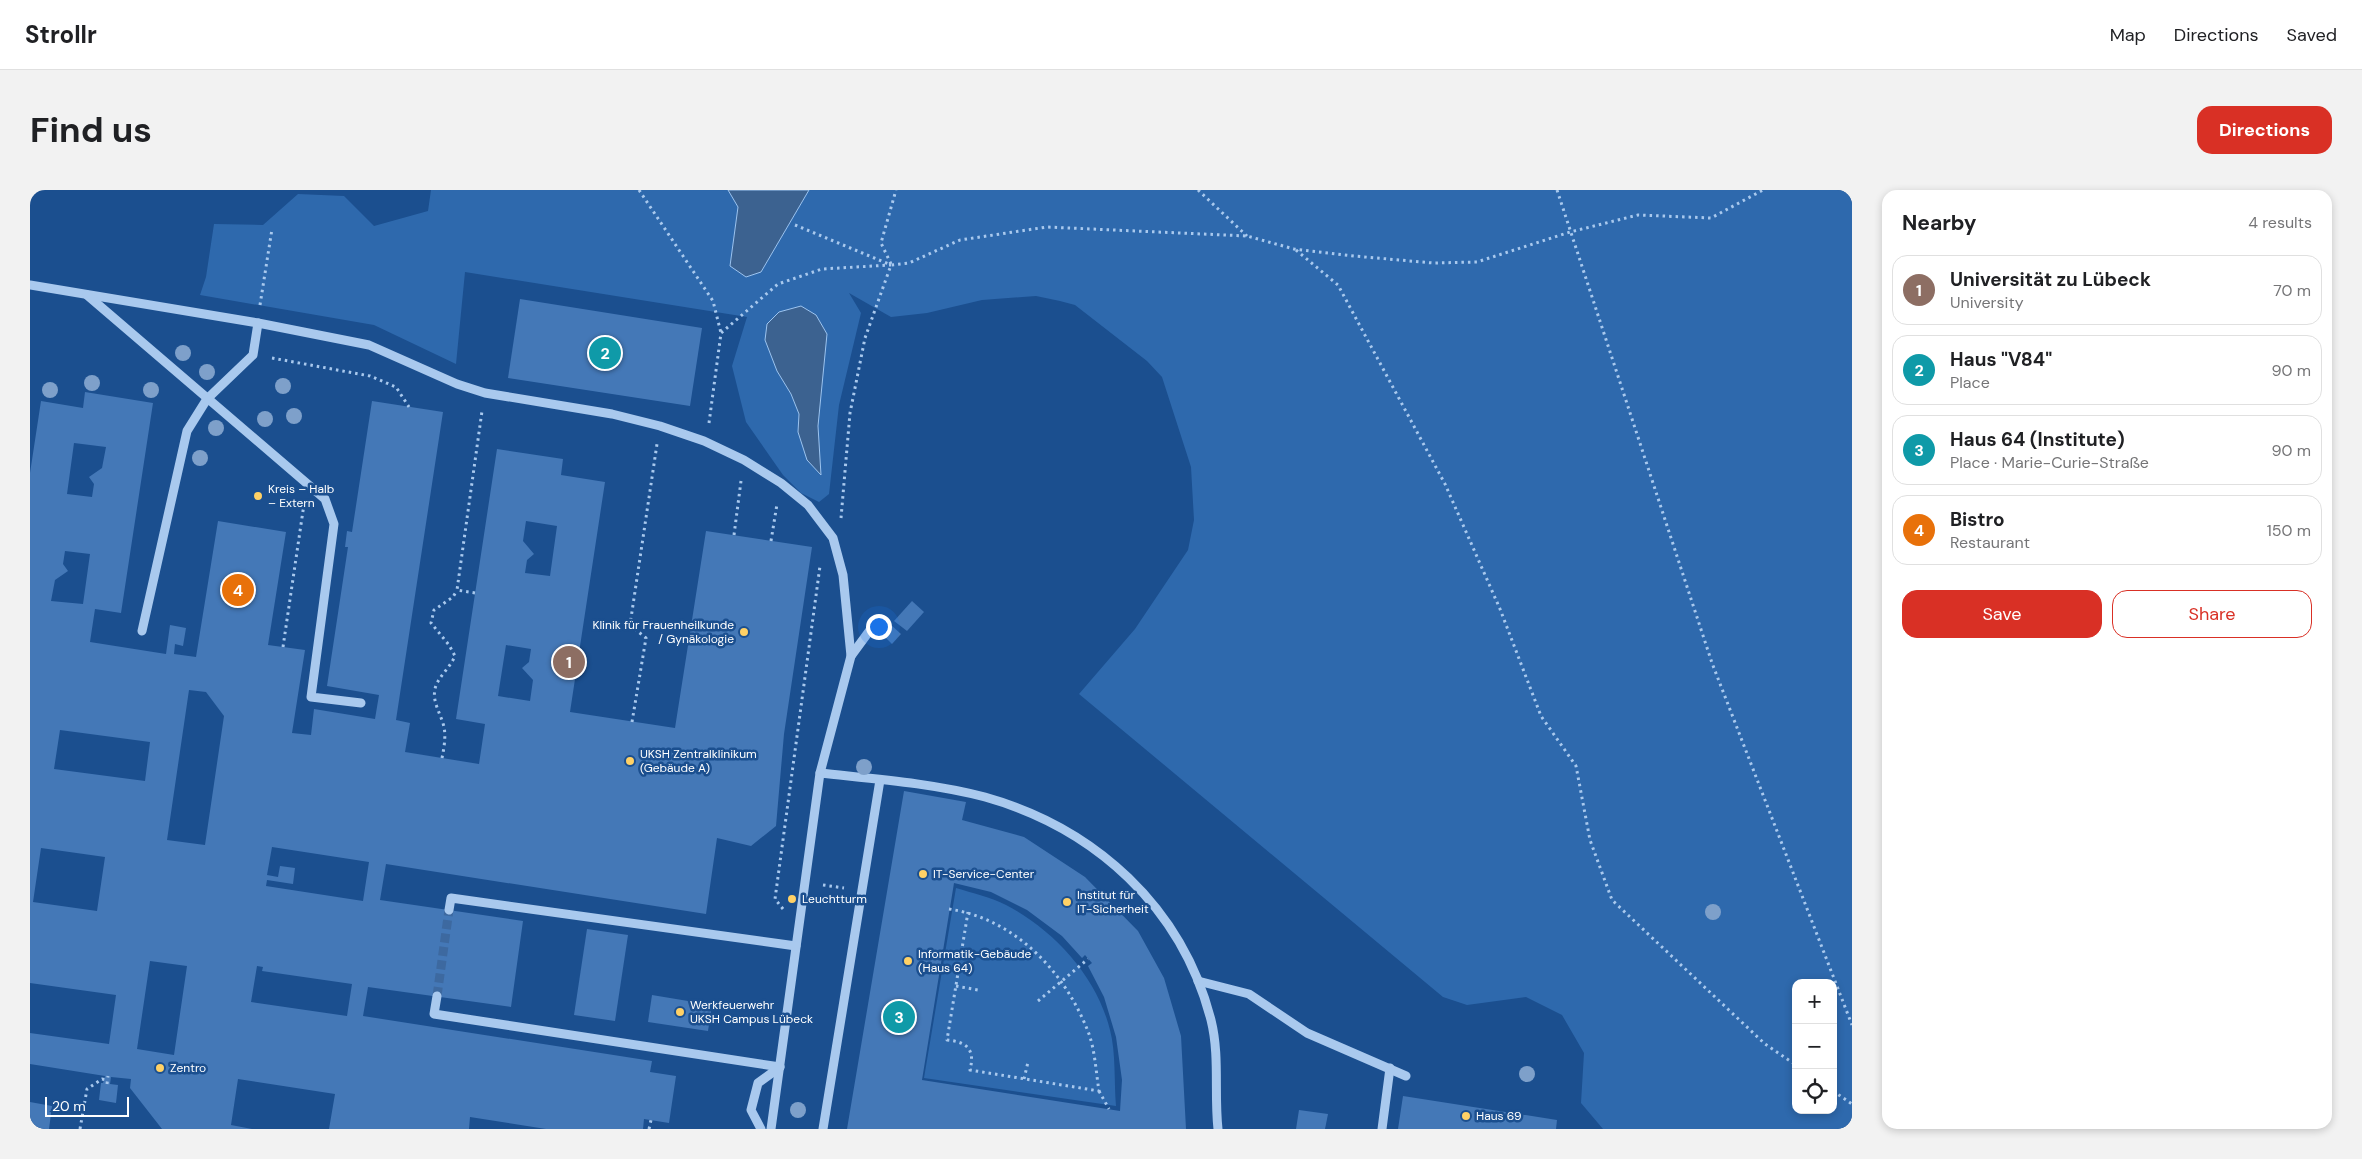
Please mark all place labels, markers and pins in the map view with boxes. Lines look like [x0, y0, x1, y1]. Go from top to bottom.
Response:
pin: 2 [589, 334, 621, 372]
place label: Kreis – Halb – Extern [268, 481, 334, 511]
marker: Kreis – Halb – Extern [252, 490, 264, 502]
pin: 4 [222, 571, 254, 609]
place label: Klinik für Frauenheilkunde / Gynäkologie [592, 617, 734, 647]
marker: Klinik für Frauenheilkunde / Gynäkologie [738, 626, 750, 638]
pin: 1 [553, 643, 585, 681]
place label: UKSH Zentralklinikum (Gebäude A) [640, 746, 757, 776]
marker: UKSH Zentralklinikum (Gebäude A) [624, 755, 636, 767]
place label: IT-Service-Center [933, 866, 1035, 882]
marker: IT-Service-Center [917, 868, 929, 880]
place label: Institut für IT-Sicherheit [1077, 887, 1149, 917]
place label: Leuchtturm [802, 891, 867, 907]
marker: Leuchtturm [786, 893, 798, 905]
marker: Institut für IT-Sicherheit [1061, 896, 1073, 908]
place label: Informatik-Gebäude (Haus 64) [918, 946, 1032, 976]
marker: Informatik-Gebäude (Haus 64) [902, 955, 914, 967]
place label: Werkfeuerwehr UKSH Campus Lübeck [690, 997, 813, 1027]
pin: 3 [883, 998, 915, 1036]
marker: Werkfeuerwehr UKSH Campus Lübeck [674, 1006, 686, 1018]
place label: Zentro [170, 1060, 206, 1076]
marker: Zentro [154, 1062, 166, 1074]
place label: Haus 69 [1476, 1108, 1522, 1124]
marker: Haus 69 [1460, 1110, 1472, 1122]

